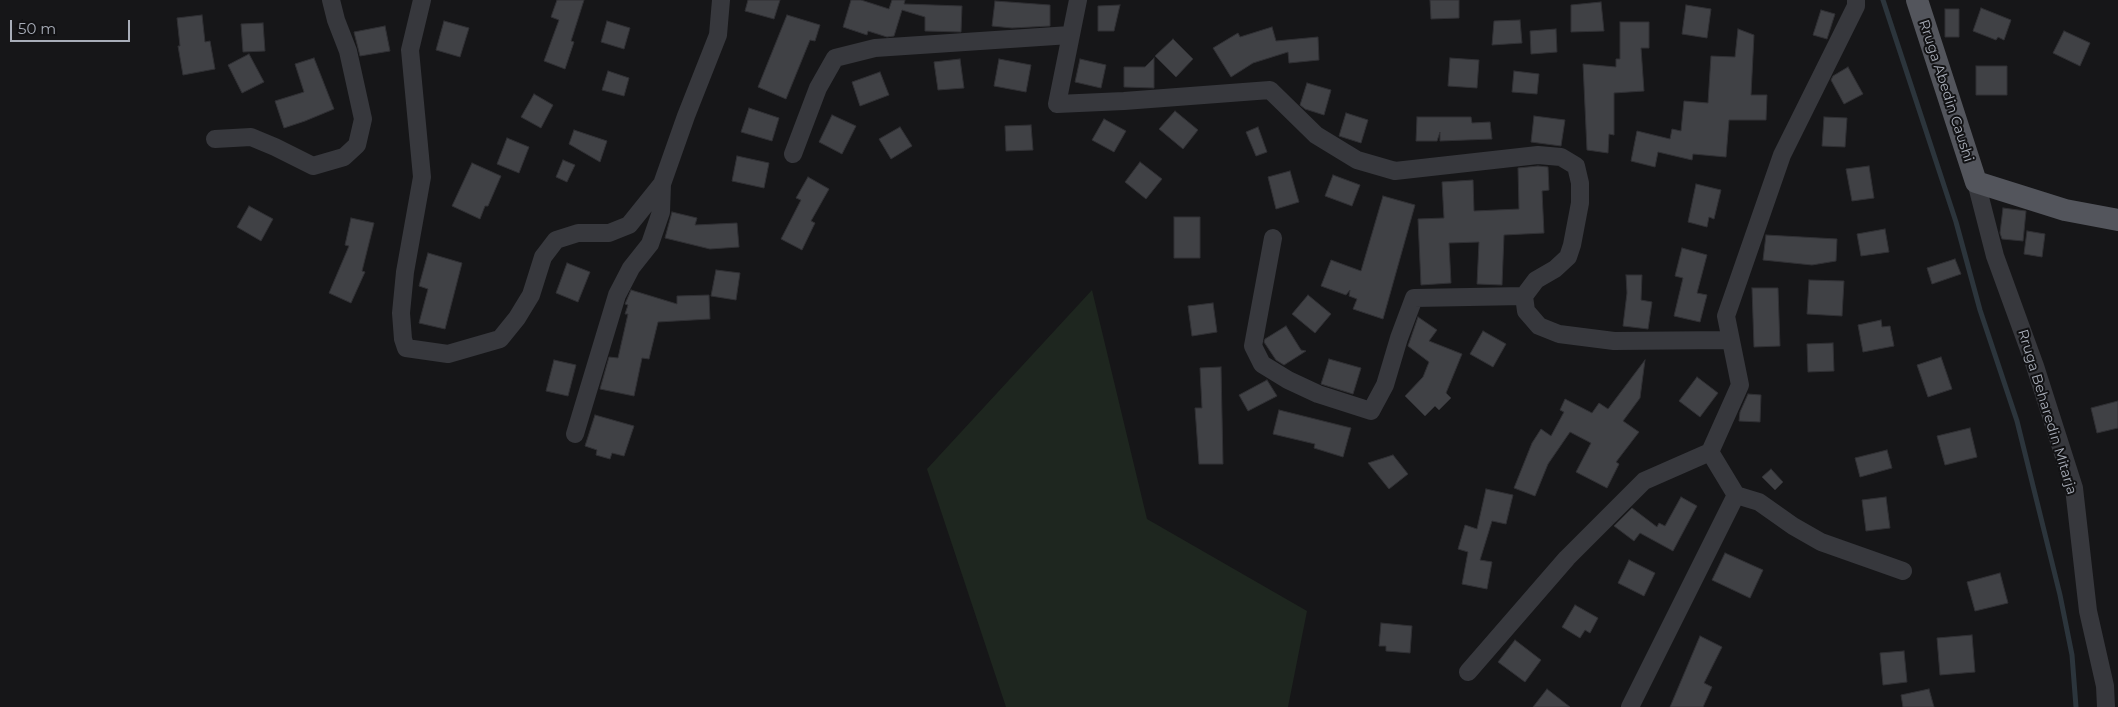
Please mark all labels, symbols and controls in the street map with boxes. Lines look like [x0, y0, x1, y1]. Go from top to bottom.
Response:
scale bar [12, 10, 132, 42]
street label: Rruga Abedin Caushi [1915, 18, 1977, 164]
text: 50 m [18, 19, 56, 38]
street label: Rruga Beharedin Mitarja [2014, 327, 2080, 497]

